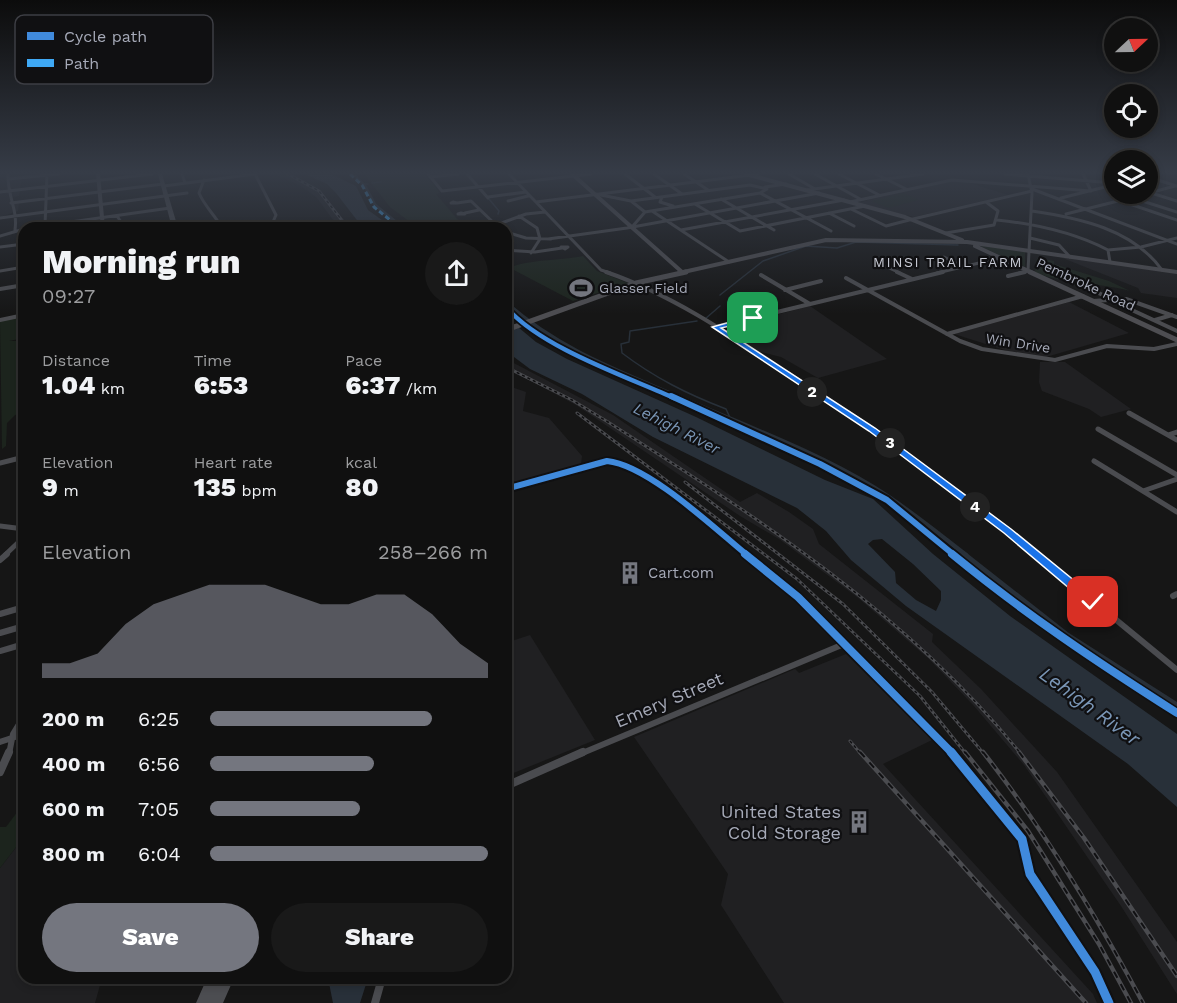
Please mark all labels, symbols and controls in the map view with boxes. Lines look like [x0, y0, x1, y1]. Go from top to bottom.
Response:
legend [15, 15, 213, 84]
north arrow [1104, 18, 1158, 72]
map controls [1104, 18, 1158, 204]
text: Cycle path [64, 27, 147, 46]
text: Path [64, 54, 99, 73]
button: locate [1104, 84, 1158, 138]
button: layers [1104, 150, 1158, 204]
text: Morning run [42, 242, 241, 281]
button: share [425, 242, 488, 305]
district label: MINSI TRAIL FARM [873, 254, 1023, 270]
street label: Pembroke Road [1034, 254, 1138, 314]
sports icon: Glasser Field [568, 275, 594, 301]
place label: Glasser Field [599, 280, 688, 296]
text: 09:27 [42, 284, 95, 308]
pin [727, 292, 778, 343]
icon: arrive [736, 301, 769, 334]
street label: Win Drive [984, 330, 1052, 356]
text: Distance [42, 351, 110, 370]
text: Time [194, 351, 232, 370]
text: Pace [345, 351, 382, 370]
text: 1.04 [42, 370, 95, 400]
text: 6:53 [194, 370, 248, 400]
text: 6:37 [345, 370, 400, 400]
pin: 2 [797, 377, 827, 407]
text: km [95, 379, 125, 398]
text: /km [400, 379, 437, 398]
text: 2 [807, 382, 817, 401]
water label: Lehigh River [630, 399, 724, 459]
pin: 3 [875, 428, 905, 458]
text: 3 [885, 433, 895, 452]
text: Elevation [42, 453, 113, 472]
text: Heart rate [194, 453, 273, 472]
text: kcal [345, 453, 377, 472]
text: 9 [42, 472, 58, 502]
text: 135 [194, 472, 236, 502]
text: 80 [345, 472, 379, 502]
text: m [58, 481, 79, 500]
text: bpm [236, 481, 277, 500]
pin: 4 [960, 492, 990, 522]
text: 4 [970, 497, 980, 516]
text: Elevation [42, 540, 131, 564]
text: 258–266 m [378, 540, 488, 564]
building icon: Cart.com [617, 560, 643, 586]
place label: Cart.com [648, 564, 714, 582]
pin [1067, 576, 1118, 627]
icon: check [1076, 585, 1109, 618]
water label: Lehigh River [1035, 662, 1146, 751]
street label: Emery Street [612, 667, 726, 732]
text: 200 m [42, 707, 104, 731]
text: 6:25 [138, 707, 179, 731]
text: 400 m [42, 752, 105, 776]
text: 6:56 [138, 752, 180, 776]
text: 600 m [42, 797, 105, 821]
text: 7:05 [138, 797, 179, 821]
place label: United States Cold Storage [721, 801, 841, 843]
building icon: United States Cold Storage [846, 809, 872, 835]
text: 800 m [42, 842, 105, 866]
text: 6:04 [138, 842, 181, 866]
button: Save [42, 903, 259, 972]
button: Share [271, 903, 488, 972]

